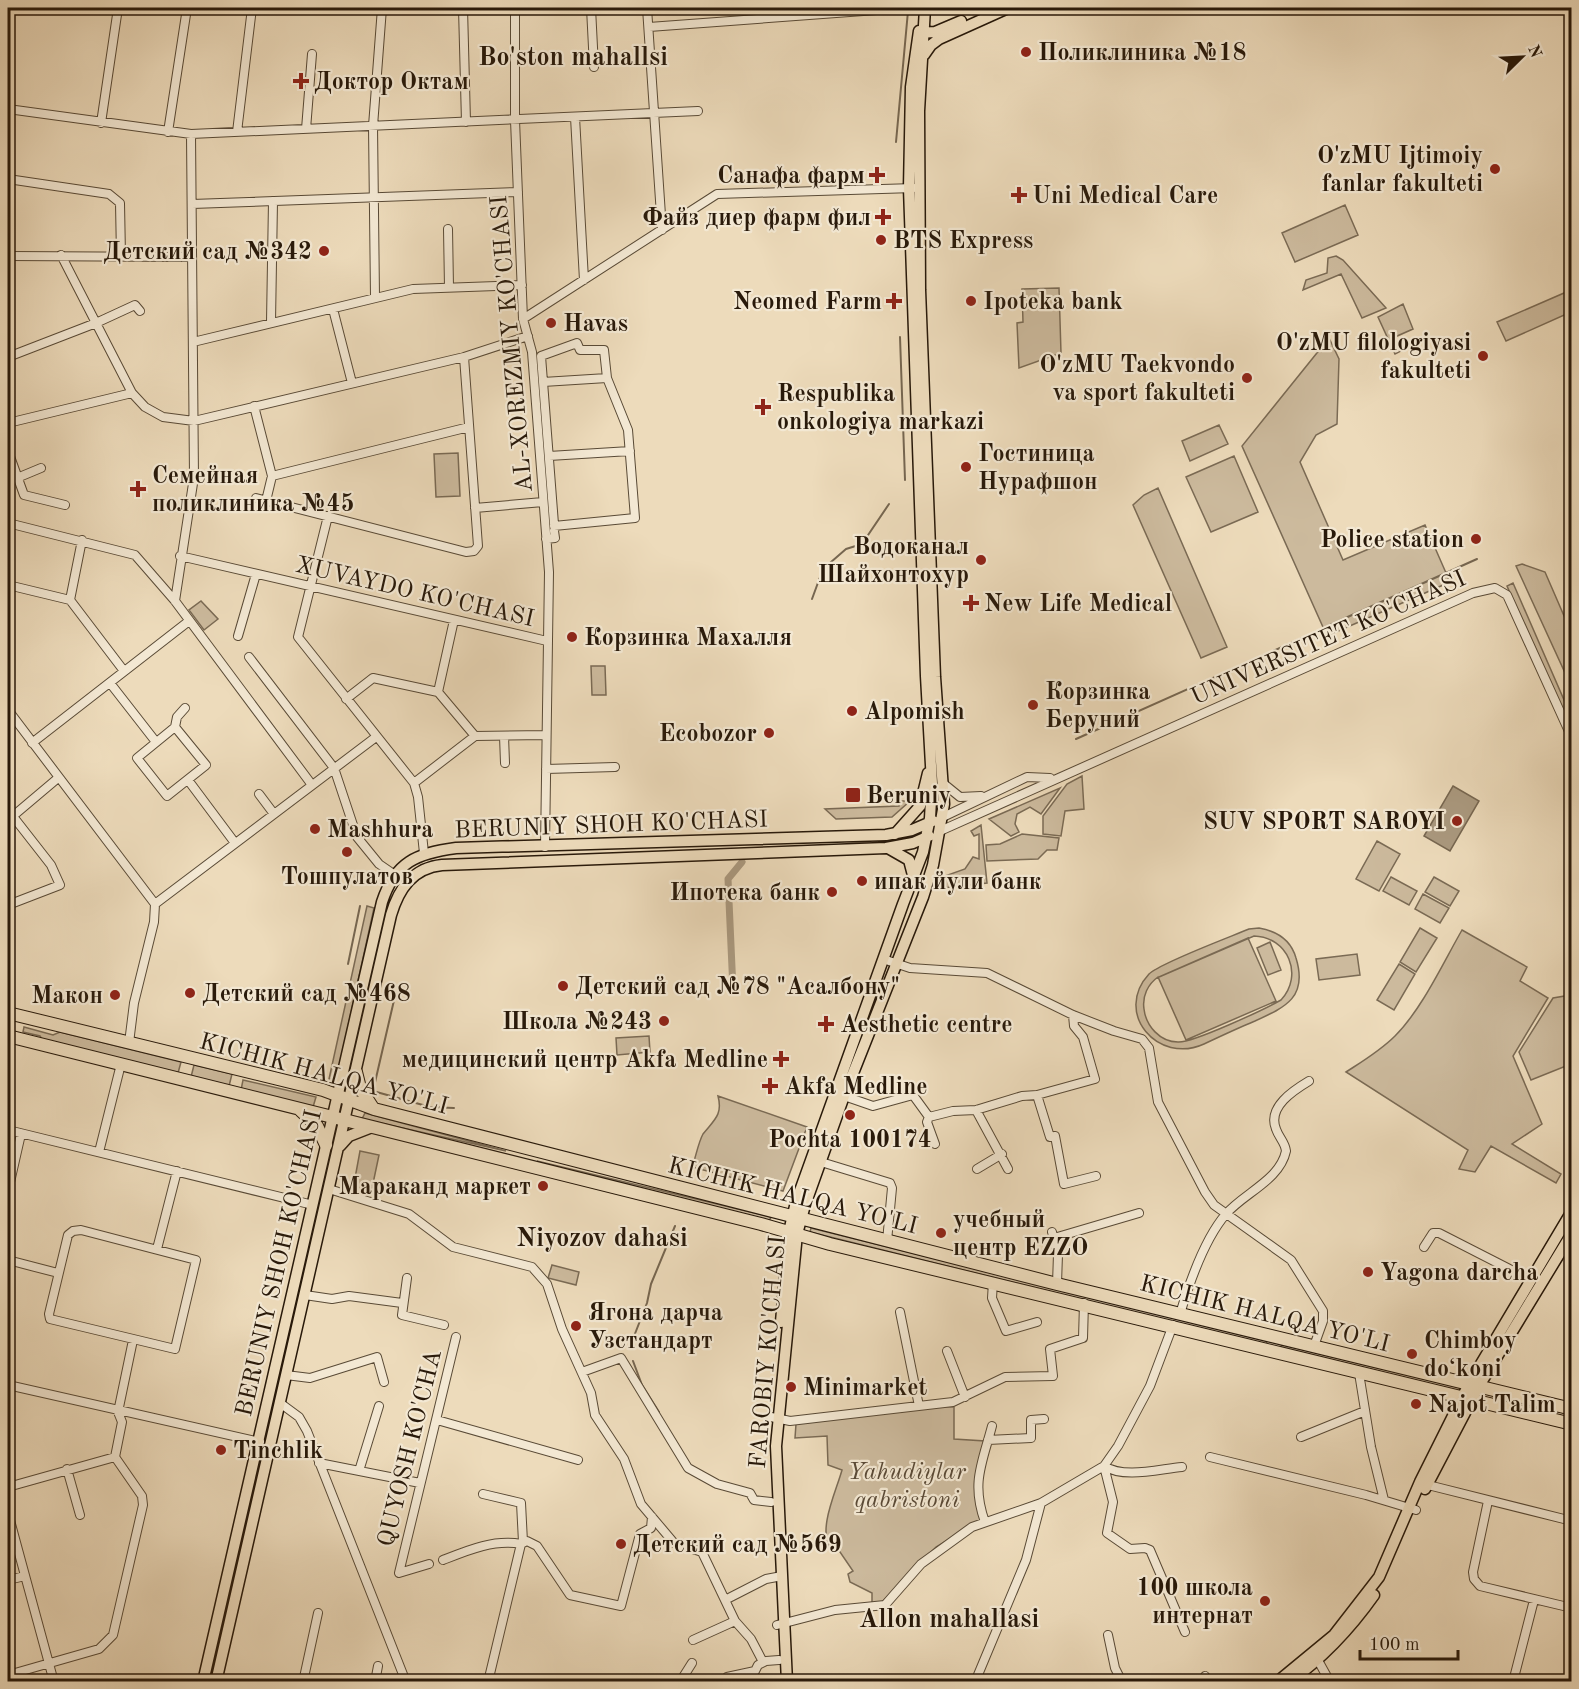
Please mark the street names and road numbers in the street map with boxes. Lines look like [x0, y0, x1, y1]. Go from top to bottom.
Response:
street label: AL-XOREZMIY KO'CHASI [488, 194, 538, 493]
street label: XUVAYDO KO'CHASI [293, 554, 536, 632]
street label: UNIVERSITET KO'CHASI [1188, 567, 1470, 710]
street label: BERUNIY SHOH KO'CHASI [454, 809, 768, 843]
street label: KICHIK HALQA YO'LI [196, 1030, 450, 1120]
street label: BERUNIY SHOH KO'CHASI [233, 1108, 327, 1419]
street label: KICHIK HALQA YO'LI [665, 1154, 920, 1240]
street label: FAROBIY KO'CHASI [747, 1235, 791, 1470]
street label: KICHIK HALQA YO'LI [1137, 1272, 1392, 1358]
street label: QUYOSH KO'CHA [375, 1347, 447, 1550]

